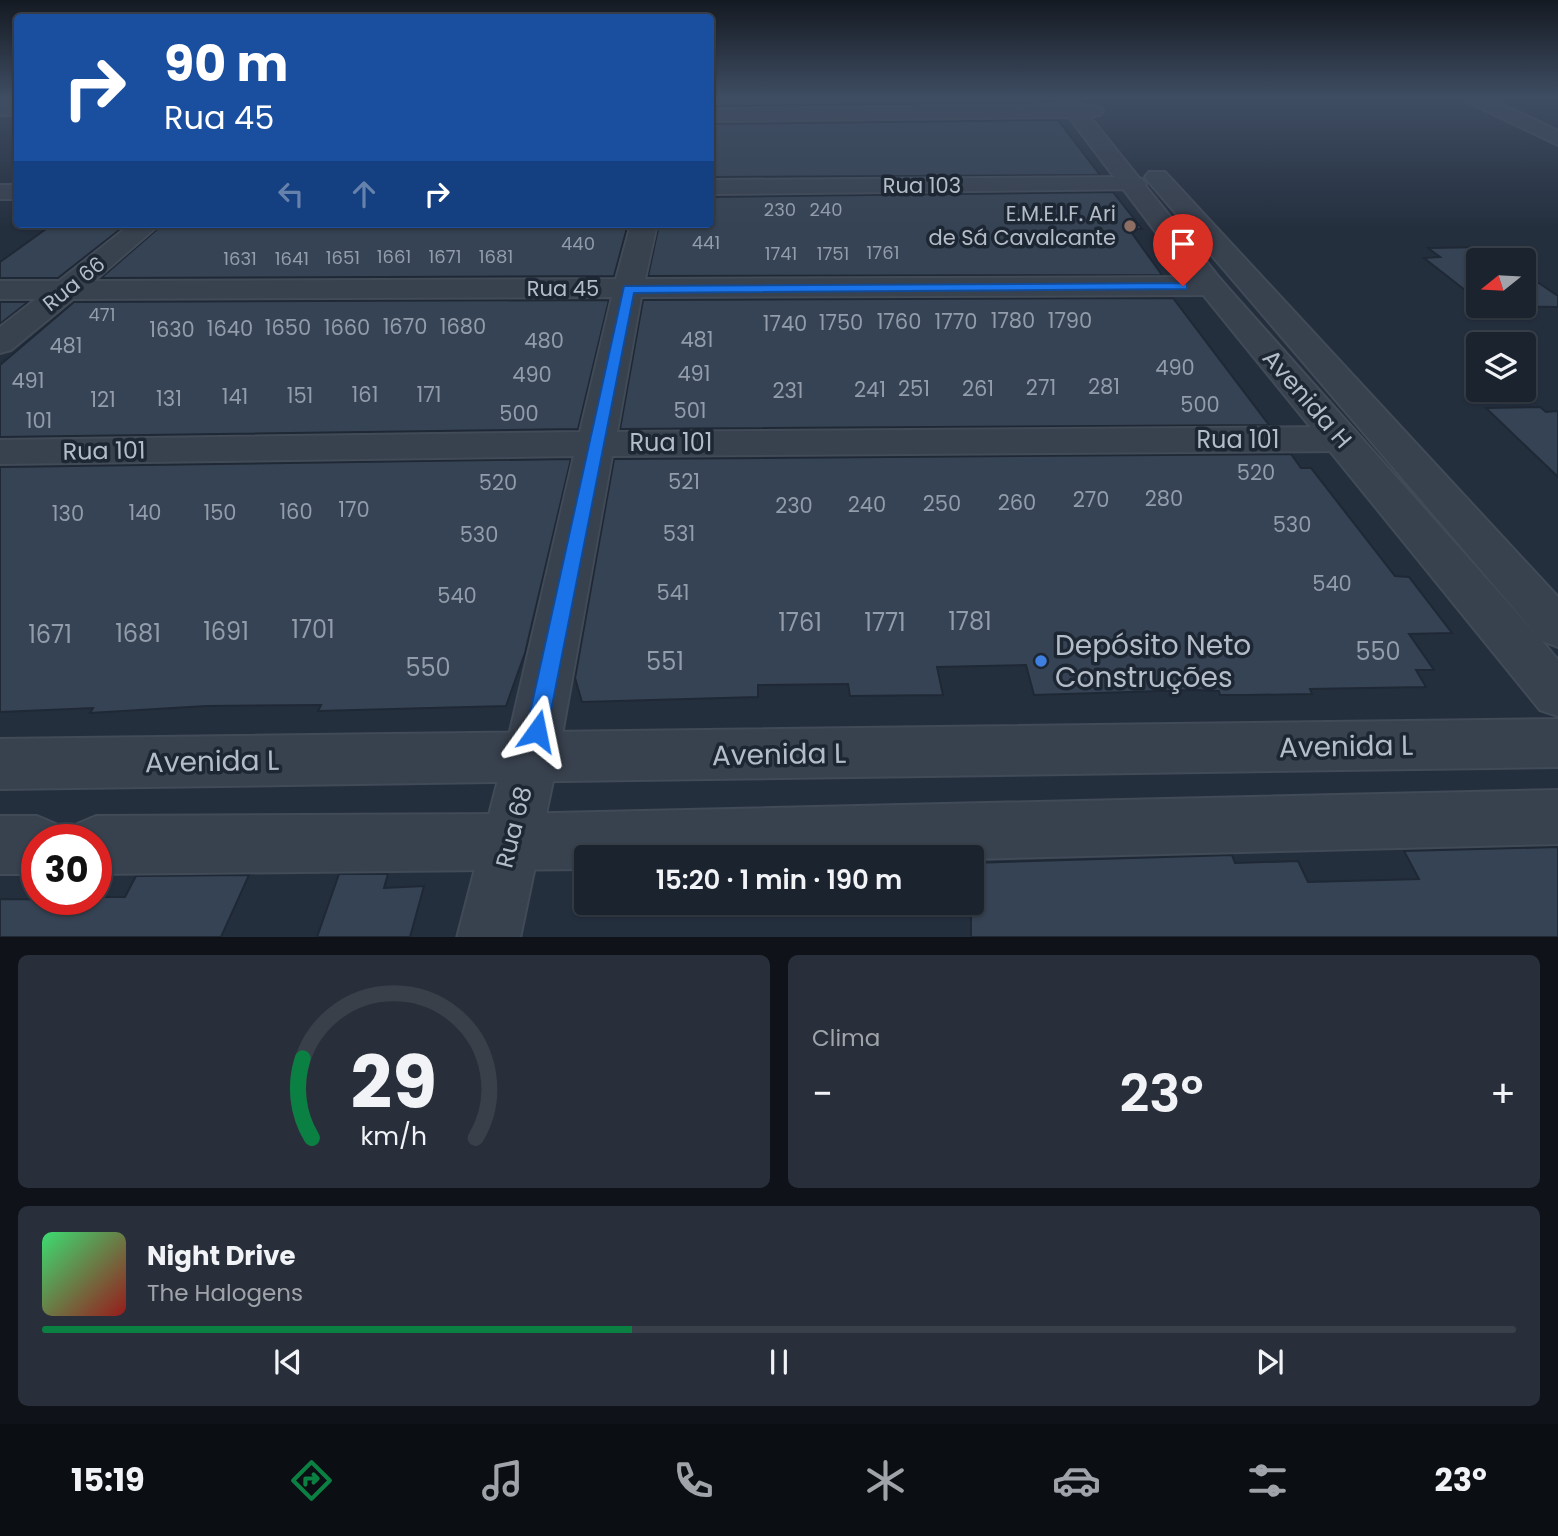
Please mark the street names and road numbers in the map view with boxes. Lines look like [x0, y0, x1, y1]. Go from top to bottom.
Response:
street label: Rua 103 [883, 171, 961, 200]
street label: Rua 66 [36, 249, 111, 318]
street label: Rua 45 [527, 274, 599, 303]
street label: Avenida H [1255, 342, 1360, 455]
street label: Rua 101 [1196, 423, 1280, 456]
street label: Rua 101 [629, 426, 713, 459]
street label: Rua 101 [62, 433, 146, 468]
street label: Avenida L [1279, 726, 1413, 767]
street label: Avenida L [712, 734, 846, 775]
street label: Avenida L [145, 741, 279, 782]
street label: Rua 68 [487, 783, 540, 871]

